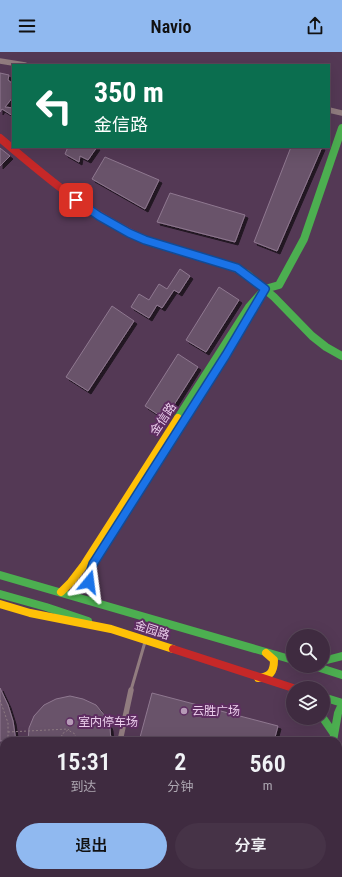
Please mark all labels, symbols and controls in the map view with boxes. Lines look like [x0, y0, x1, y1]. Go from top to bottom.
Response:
icon: menu [16, 15, 38, 37]
icon: share [304, 15, 326, 37]
text: Navio [151, 16, 191, 37]
text: 350 m [94, 76, 164, 109]
icon: left [28, 80, 80, 132]
text: 金信路 [94, 114, 148, 135]
pin [59, 183, 93, 217]
icon: arrive [65, 189, 87, 211]
street label: 金信路 [147, 400, 179, 438]
position arrow [68, 561, 110, 603]
street label: 金园路 [133, 618, 171, 642]
map controls [286, 629, 330, 725]
button: search [286, 629, 330, 673]
button: layers [286, 681, 330, 725]
place label: 云胜广场 [192, 704, 240, 718]
marker: 云胜广场 [179, 706, 189, 716]
place label: 室内停车场 [78, 715, 138, 729]
marker: 室内停车场 [65, 717, 75, 727]
text: 15:31 [56, 748, 111, 776]
text: 2 [174, 748, 186, 776]
text: 560 [249, 750, 286, 778]
text: m [263, 778, 272, 793]
text: 到达 [71, 779, 97, 794]
text: 分钟 [167, 779, 193, 794]
button: 退出 [16, 823, 167, 869]
button: 分享 [175, 823, 326, 869]

